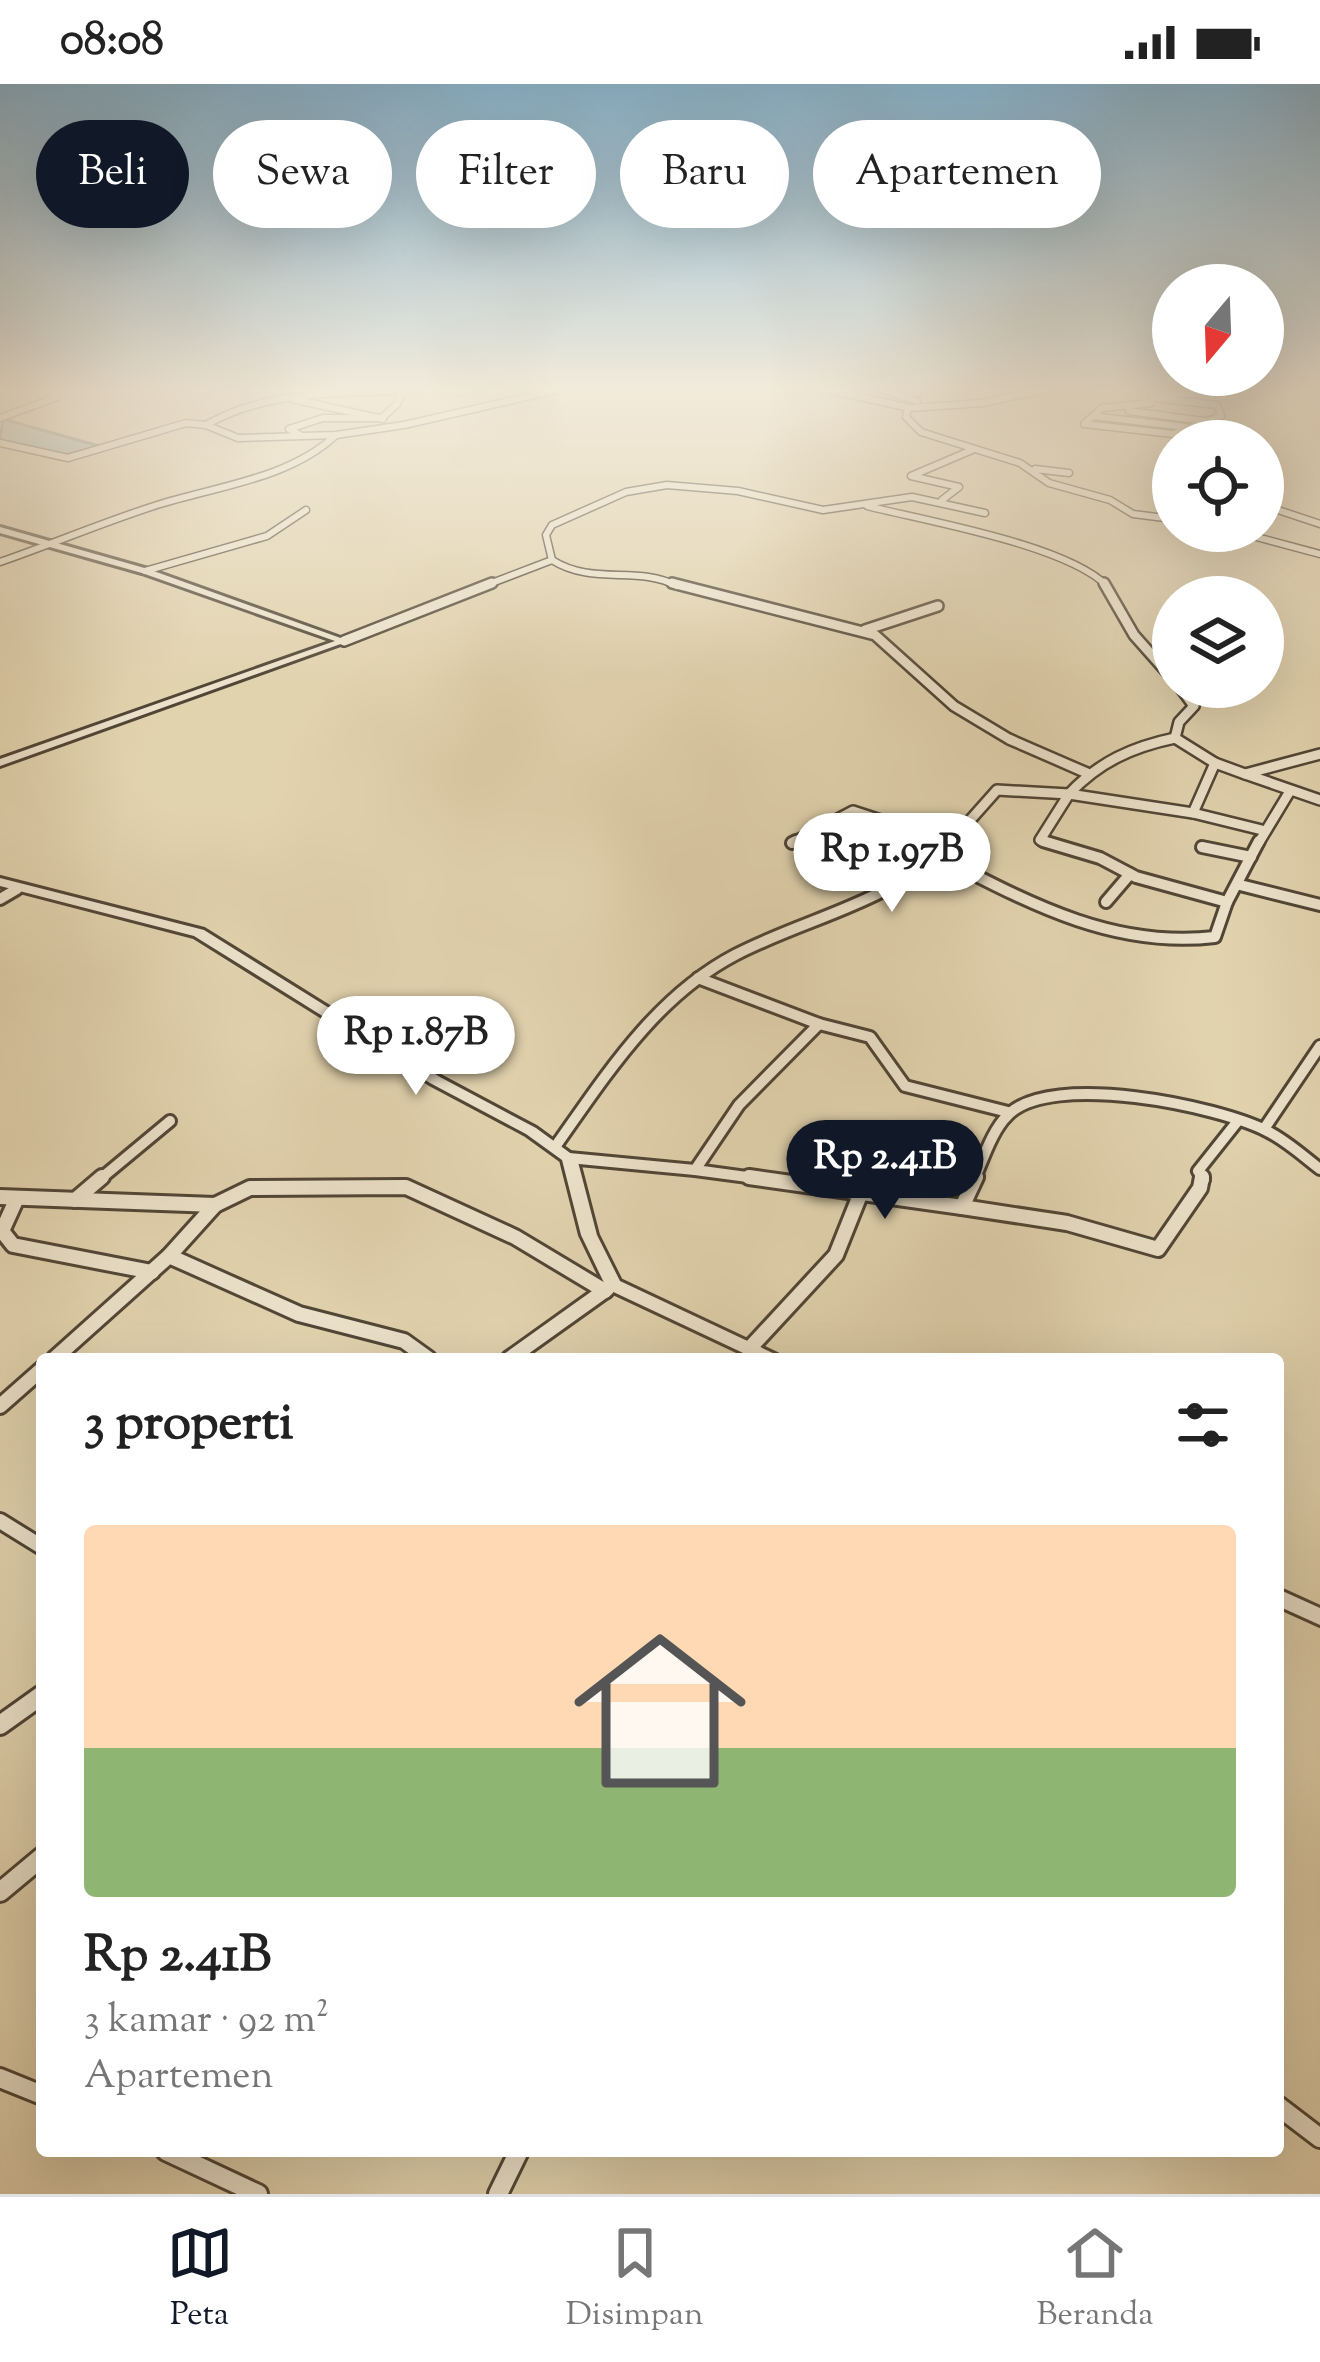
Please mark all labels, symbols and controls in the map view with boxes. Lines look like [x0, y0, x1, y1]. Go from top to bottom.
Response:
text: 08:08 [60, 10, 164, 75]
chip: Beli [36, 120, 189, 228]
chip: Sewa [213, 120, 392, 228]
chip: Filter [416, 120, 596, 228]
chip: Baru [620, 120, 789, 228]
chip: Apartemen [813, 120, 1101, 228]
north arrow [1152, 264, 1284, 396]
map controls [1152, 264, 1284, 708]
button: locate [1152, 420, 1284, 552]
button: layers [1152, 576, 1284, 708]
pin: Rp 1.97B [768, 813, 1016, 915]
text: Rp 1.97B [821, 824, 963, 880]
pin: Rp 1.87B [292, 996, 540, 1098]
text: Rp 1.87B [344, 1007, 488, 1063]
pin: Rp 2.41B [761, 1120, 1009, 1222]
text: Rp 2.41B [813, 1131, 957, 1187]
text: 3 properti [84, 1389, 293, 1462]
icon: filters [1170, 1392, 1236, 1458]
icon: home [552, 1603, 768, 1819]
text: Rp 2.41B [84, 1921, 271, 1994]
text: 3 kamar · 92 m² [84, 1994, 329, 2050]
text: Apartemen [84, 2050, 274, 2106]
tab: Peta [167, 2220, 233, 2340]
tab: Disimpan [566, 2220, 704, 2340]
tab: Beranda [1037, 2220, 1153, 2340]

